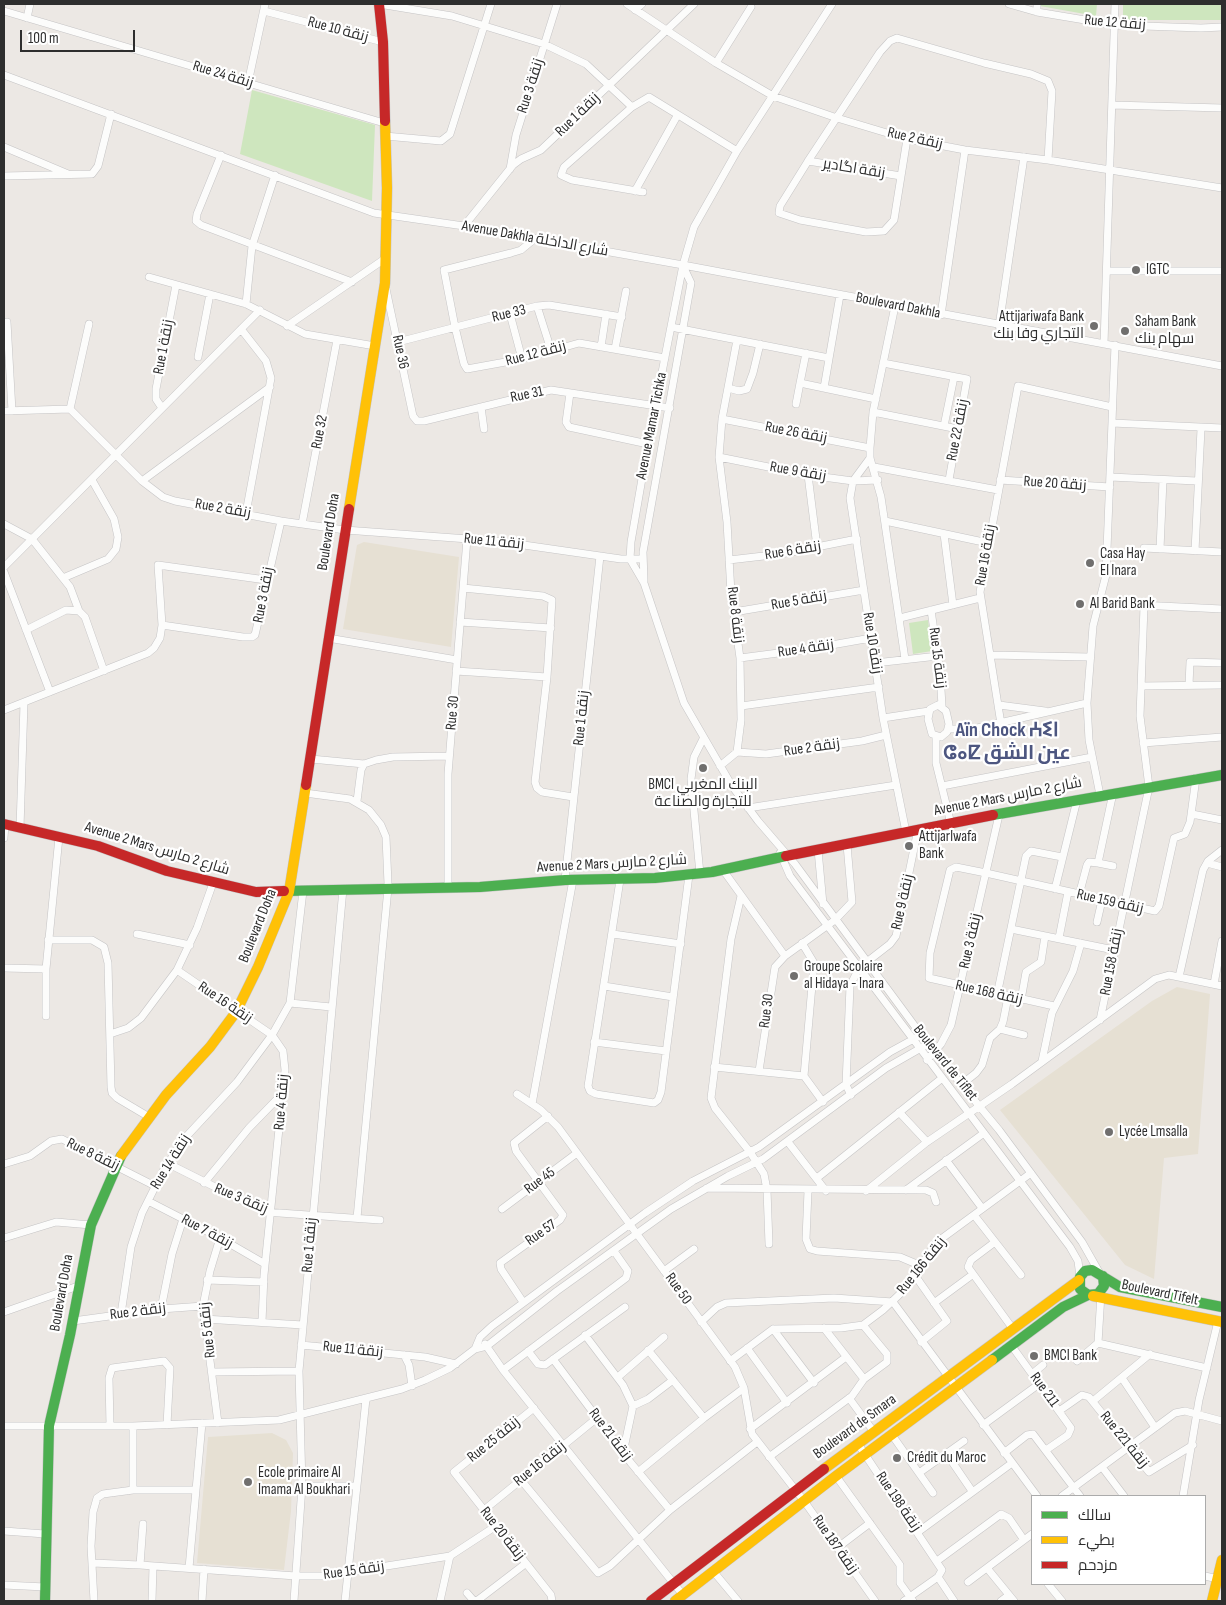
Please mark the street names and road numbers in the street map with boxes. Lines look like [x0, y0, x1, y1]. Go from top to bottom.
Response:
street label: Rue 12 زنقة [1083, 11, 1147, 35]
street label: Rue 10 زنقة [306, 13, 370, 47]
street label: Rue 3 زنقة [514, 56, 548, 116]
street label: Rue 24 زنقة [190, 57, 256, 93]
street label: Rue 1 زنقة [552, 89, 604, 141]
street label: Rue 2 زنقة [886, 124, 944, 154]
street label: زنقة اگادير [822, 155, 886, 183]
street label: Avenue Dakhla شارع الداخلة [460, 217, 610, 261]
street label: Boulevard Dakhla [854, 289, 942, 323]
street label: Rue 33 [490, 301, 528, 327]
street label: Rue 1 زنقة [150, 318, 178, 376]
street label: Rue 36 [388, 333, 412, 371]
street label: Rue 12 زنقة [504, 337, 568, 371]
street label: Avenue Mamar Tichka [633, 371, 671, 481]
street label: Rue 31 [509, 383, 545, 407]
street label: Rue 22 زنقة [943, 398, 973, 462]
street label: Rue 32 [308, 414, 332, 450]
street label: Rue 26 زنقة [763, 418, 829, 448]
street label: Rue 9 زنقة [768, 458, 828, 486]
street label: Rue 20 زنقة [1023, 473, 1087, 495]
street label: Boulevard Doha [314, 492, 344, 572]
street label: Rue 2 زنقة [194, 495, 252, 523]
street label: Rue 16 زنقة [972, 523, 1000, 587]
street label: Rue 11 زنقة [463, 530, 525, 554]
street label: Rue 6 زنقة [764, 538, 822, 564]
street label: Rue 3 زنقة [250, 566, 278, 624]
street label: Rue 8 زنقة [723, 586, 747, 644]
street label: Rue 5 زنقة [770, 587, 828, 615]
street label: Rue 10 زنقة [858, 611, 886, 675]
street label: Rue 15 زنقة [924, 626, 950, 690]
street label: Rue 4 زنقة [777, 636, 835, 662]
street label: Rue 1 زنقة [570, 689, 594, 747]
street label: Rue 30 [443, 695, 463, 731]
street label: Rue 2 زنقة [783, 735, 841, 761]
street label: Avenue 2 Mars شارع 2 مارس [932, 774, 1084, 820]
street label: Avenue 2 Mars شارع 2 مارس [82, 818, 232, 880]
street label: Avenue 2 Mars شارع 2 مارس [536, 851, 688, 877]
street label: Rue 9 زنقة [888, 872, 918, 932]
street label: Rue 159 زنقة [1075, 886, 1145, 918]
street label: Boulevard Doha [235, 887, 281, 965]
street label: Rue 3 زنقة [956, 911, 986, 971]
street label: Rue 158 زنقة [1097, 927, 1127, 997]
street label: Rue 168 زنقة [954, 977, 1024, 1009]
street label: Rue 16 زنقة [194, 978, 256, 1028]
street label: Rue 30 [756, 993, 778, 1029]
street label: Boulevard de Tiflet [909, 1021, 981, 1105]
street label: Rue 4 زنقة [271, 1073, 293, 1131]
street label: Rue 14 زنقة [147, 1131, 195, 1193]
street label: Rue 8 زنقة [64, 1134, 122, 1176]
street label: Rue 45 [521, 1164, 559, 1198]
street label: Rue 3 زنقة [211, 1180, 271, 1218]
street label: Rue 7 زنقة [178, 1211, 236, 1253]
street label: Rue 57 [522, 1216, 560, 1250]
street label: Rue 1 زنقة [299, 1217, 321, 1273]
street label: Rue 166 زنقة [893, 1234, 951, 1298]
street label: Boulevard Doha [46, 1253, 78, 1333]
street label: Rue 50 [661, 1270, 695, 1308]
street label: Boulevard Tifelt [1120, 1276, 1200, 1310]
street label: Rue 2 زنقة [109, 1300, 167, 1324]
street label: Rue 5 زنقة [196, 1301, 220, 1359]
street label: Rue 11 زنقة [322, 1338, 384, 1362]
street label: Rue 211 [1025, 1369, 1063, 1411]
street label: Boulevard de Smara [810, 1391, 900, 1463]
street label: Rue 21 زنقة [584, 1405, 636, 1465]
street label: Rue 221 زنقة [1096, 1408, 1152, 1472]
street label: Rue 25 زنقة [464, 1413, 524, 1467]
street label: Rue 16 زنقة [510, 1437, 570, 1491]
street label: Rue 198 زنقة [871, 1469, 925, 1535]
street label: Rue 20 زنقة [475, 1504, 529, 1564]
street label: Rue 187 زنقة [808, 1512, 862, 1578]
street label: Rue 15 زنقة [322, 1558, 386, 1584]

